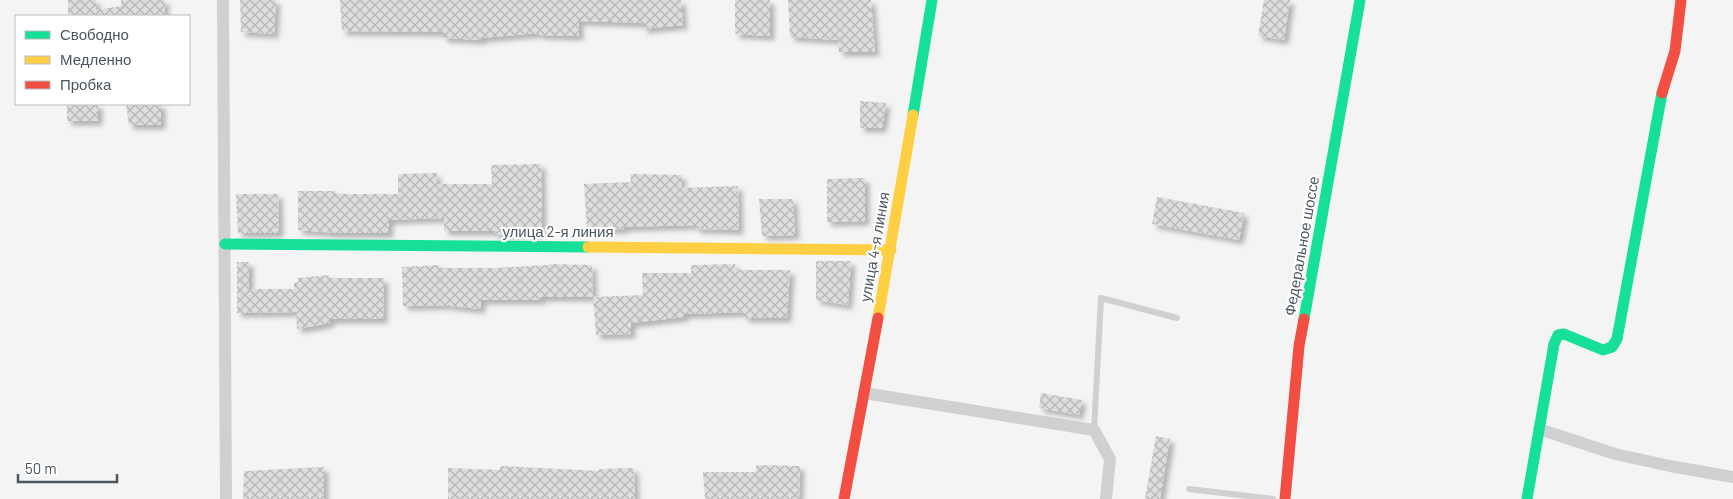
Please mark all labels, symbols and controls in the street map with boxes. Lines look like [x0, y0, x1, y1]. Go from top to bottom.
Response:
legend [15, 15, 190, 105]
text: Свободно [60, 25, 129, 43]
text: Медленно [60, 50, 131, 68]
text: Пробка [60, 75, 112, 93]
street label: Федеральное шоссе [1280, 175, 1322, 317]
street label: улица 4-я линия [855, 190, 893, 303]
street label: улица 2-я линия [502, 222, 614, 240]
scale bar [18, 452, 116, 484]
text: 50 m [25, 459, 57, 477]

